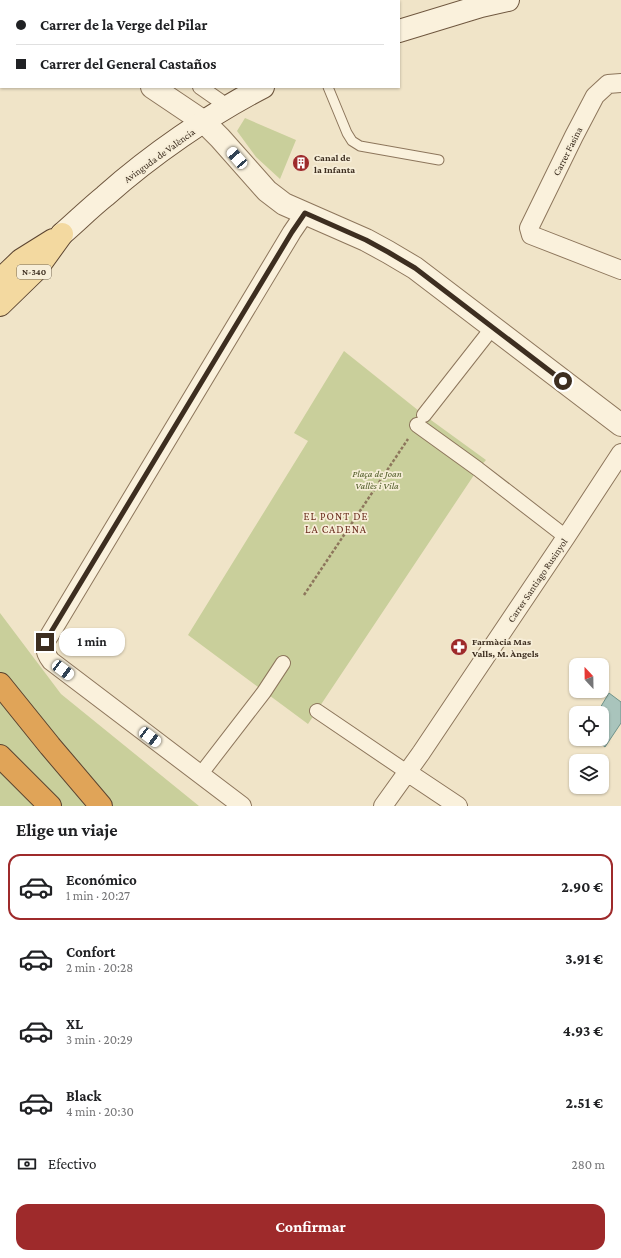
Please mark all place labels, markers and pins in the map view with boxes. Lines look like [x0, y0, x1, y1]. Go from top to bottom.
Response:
place label: Canal de la Infanta [314, 152, 355, 175]
building icon: Canal de la Infanta [291, 153, 311, 173]
place label: Farmàcia Mas Valls, M. Àngels [471, 636, 539, 659]
pharmacy icon: Farmàcia Mas Valls, M. Àngels [449, 637, 469, 657]

